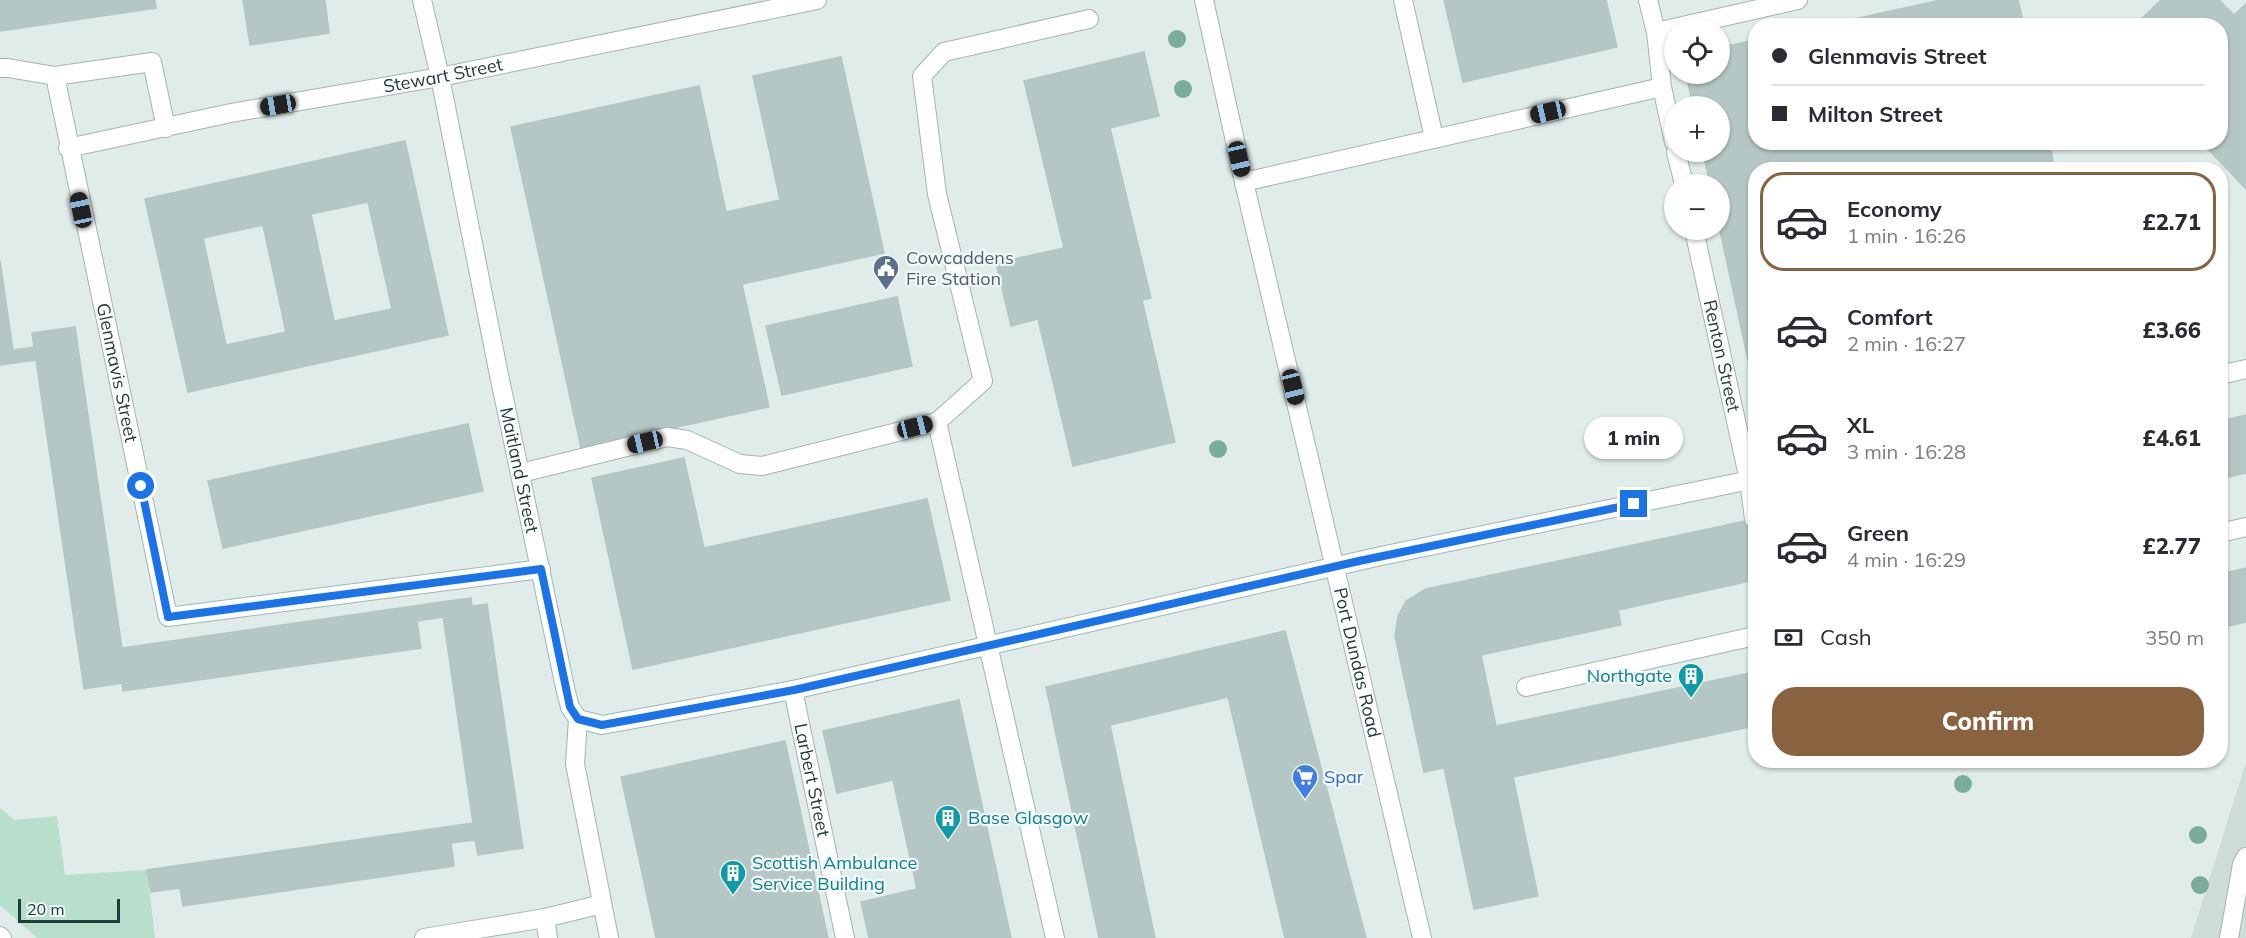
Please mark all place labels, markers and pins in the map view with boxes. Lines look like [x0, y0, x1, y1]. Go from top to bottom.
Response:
place label: Cowcaddens Fire Station [906, 246, 1014, 290]
public building icon: Cowcaddens Fire Station [871, 253, 901, 291]
building icon: Northgate [1676, 661, 1706, 699]
place label: Northgate [1587, 664, 1672, 687]
supermarket icon: Spar [1290, 762, 1320, 800]
place label: Spar [1324, 765, 1364, 788]
building icon: Base Glasgow [933, 803, 963, 841]
place label: Base Glasgow [968, 806, 1089, 829]
place label: Scottish Ambulance Service Building [752, 851, 917, 895]
building icon: Scottish Ambulance Service Building [718, 858, 748, 896]

